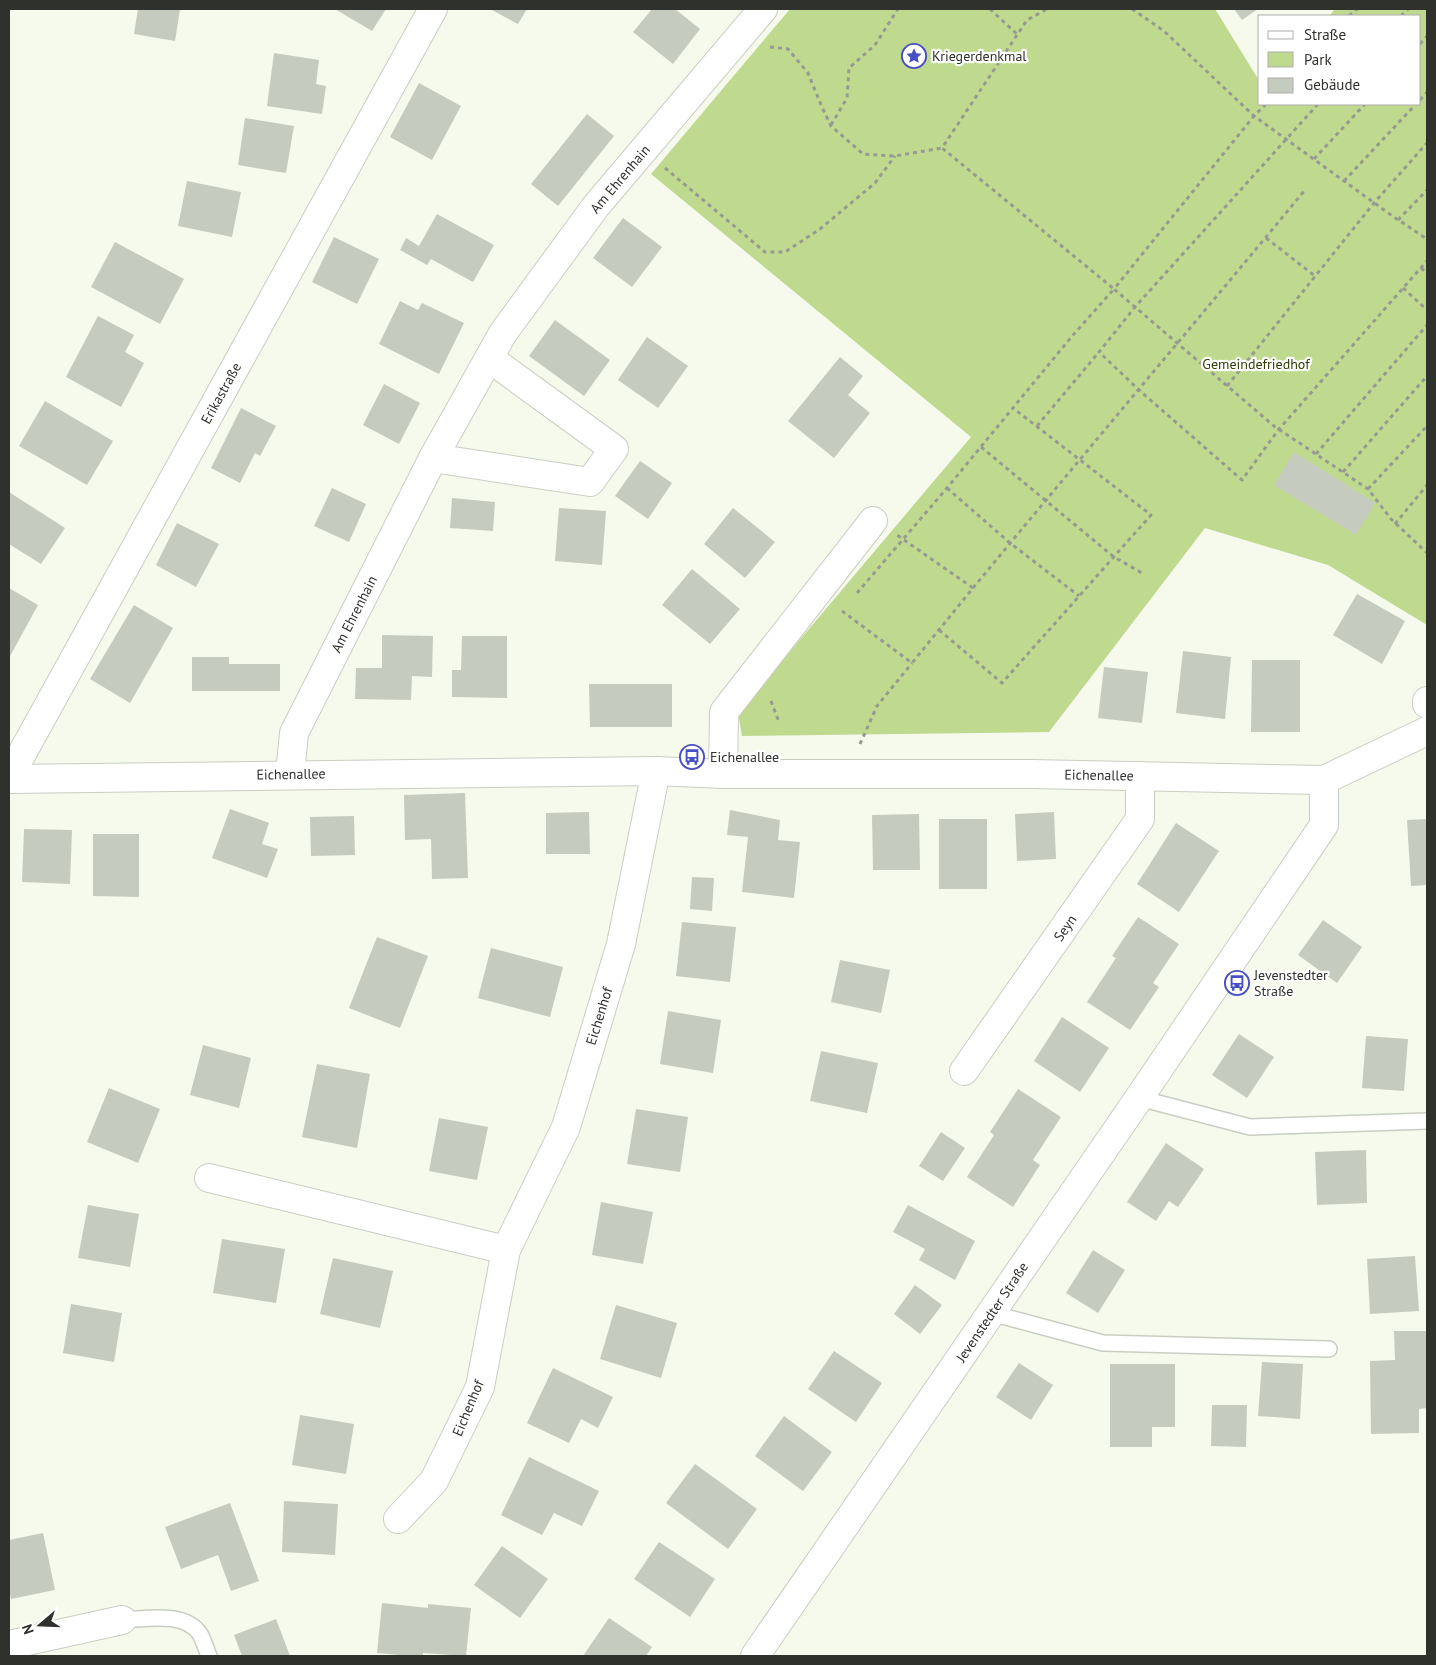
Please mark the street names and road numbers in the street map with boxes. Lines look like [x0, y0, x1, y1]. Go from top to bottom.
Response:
street label: Am Ehrenhain [586, 141, 654, 217]
street label: Erikastraße [197, 359, 245, 427]
street label: Am Ehrenhain [327, 572, 381, 656]
street label: Eichenallee [256, 764, 326, 784]
street label: Eichenallee [1064, 765, 1134, 785]
street label: Seyn [1049, 911, 1081, 945]
street label: Eichenhof [582, 984, 616, 1047]
street label: Jevenstedter Straße [951, 1259, 1032, 1366]
street label: Eichenhof [448, 1377, 488, 1439]

